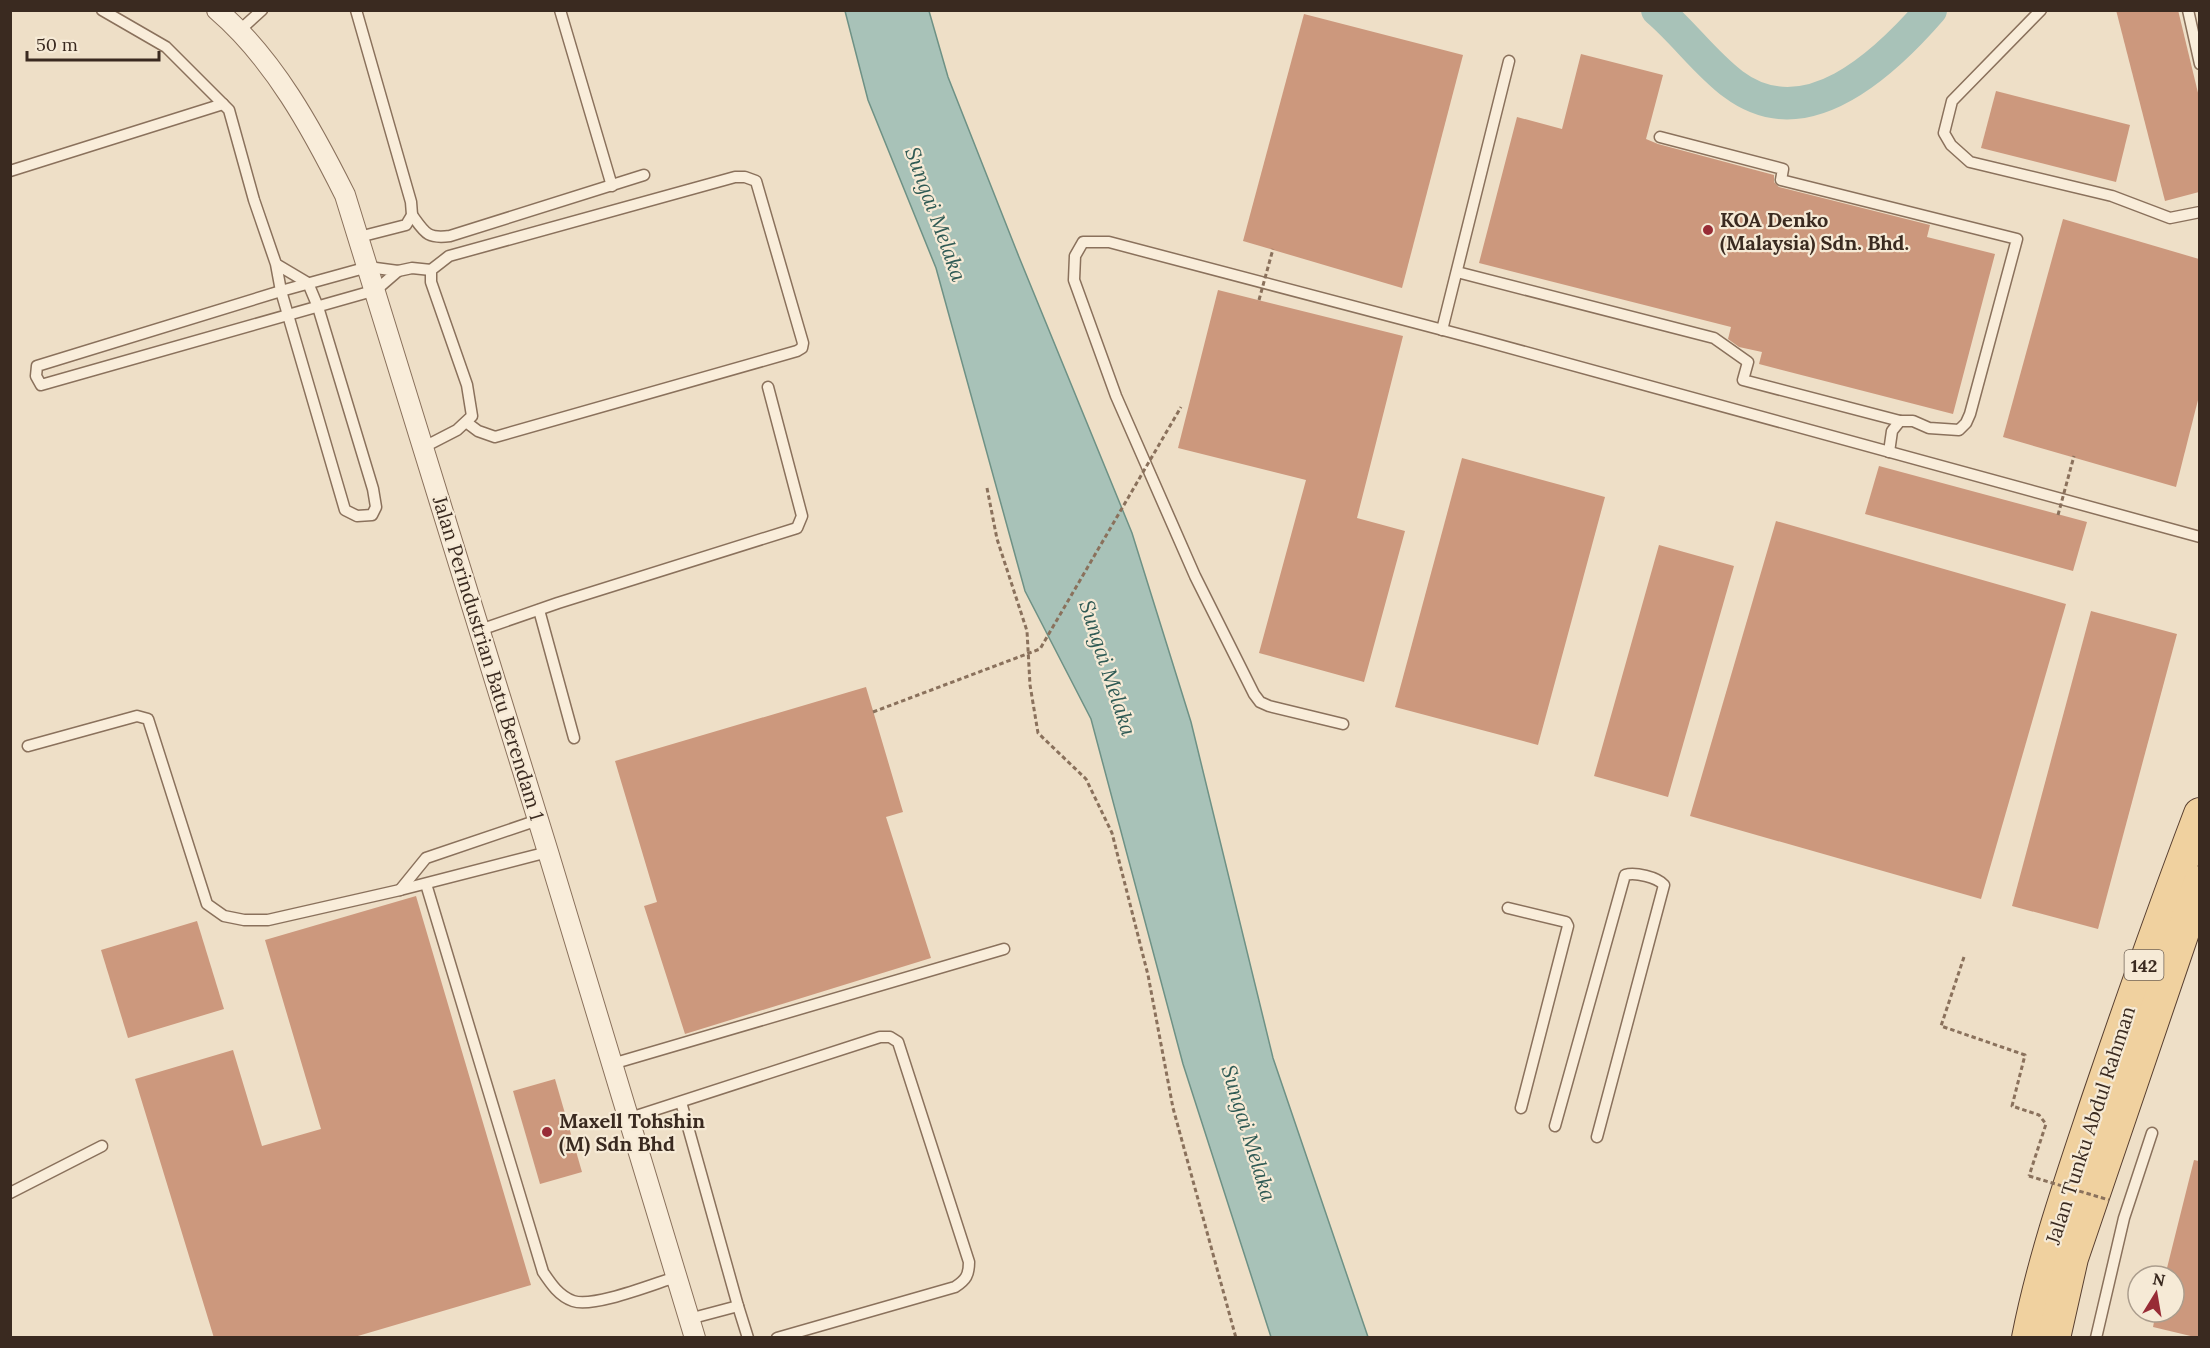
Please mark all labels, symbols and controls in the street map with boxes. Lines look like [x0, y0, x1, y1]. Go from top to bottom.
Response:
scale bar [27, 24, 159, 62]
text: 50 m [36, 33, 78, 56]
water label: Sungai Melaka [899, 143, 973, 285]
place label: KOA Denko (Malaysia) Sdn. Bhd. [1720, 207, 1909, 256]
marker: KOA Denko (Malaysia) Sdn. Bhd. [1701, 223, 1715, 237]
street label: Jalan Perindustrian Batu Berendam 1 [427, 492, 550, 823]
water label: Sungai Melaka [1073, 597, 1143, 740]
road number: 142 [2124, 950, 2164, 980]
street label: Jalan Tunku Abdul Rahman [2039, 1003, 2140, 1248]
water label: Sungai Melaka [1216, 1062, 1283, 1205]
place label: Maxell Tohshin (M) Sdn Bhd [559, 1108, 705, 1157]
marker: Maxell Tohshin (M) Sdn Bhd [540, 1125, 554, 1139]
north arrow [2126, 1264, 2186, 1324]
text: N [2151, 1268, 2167, 1290]

